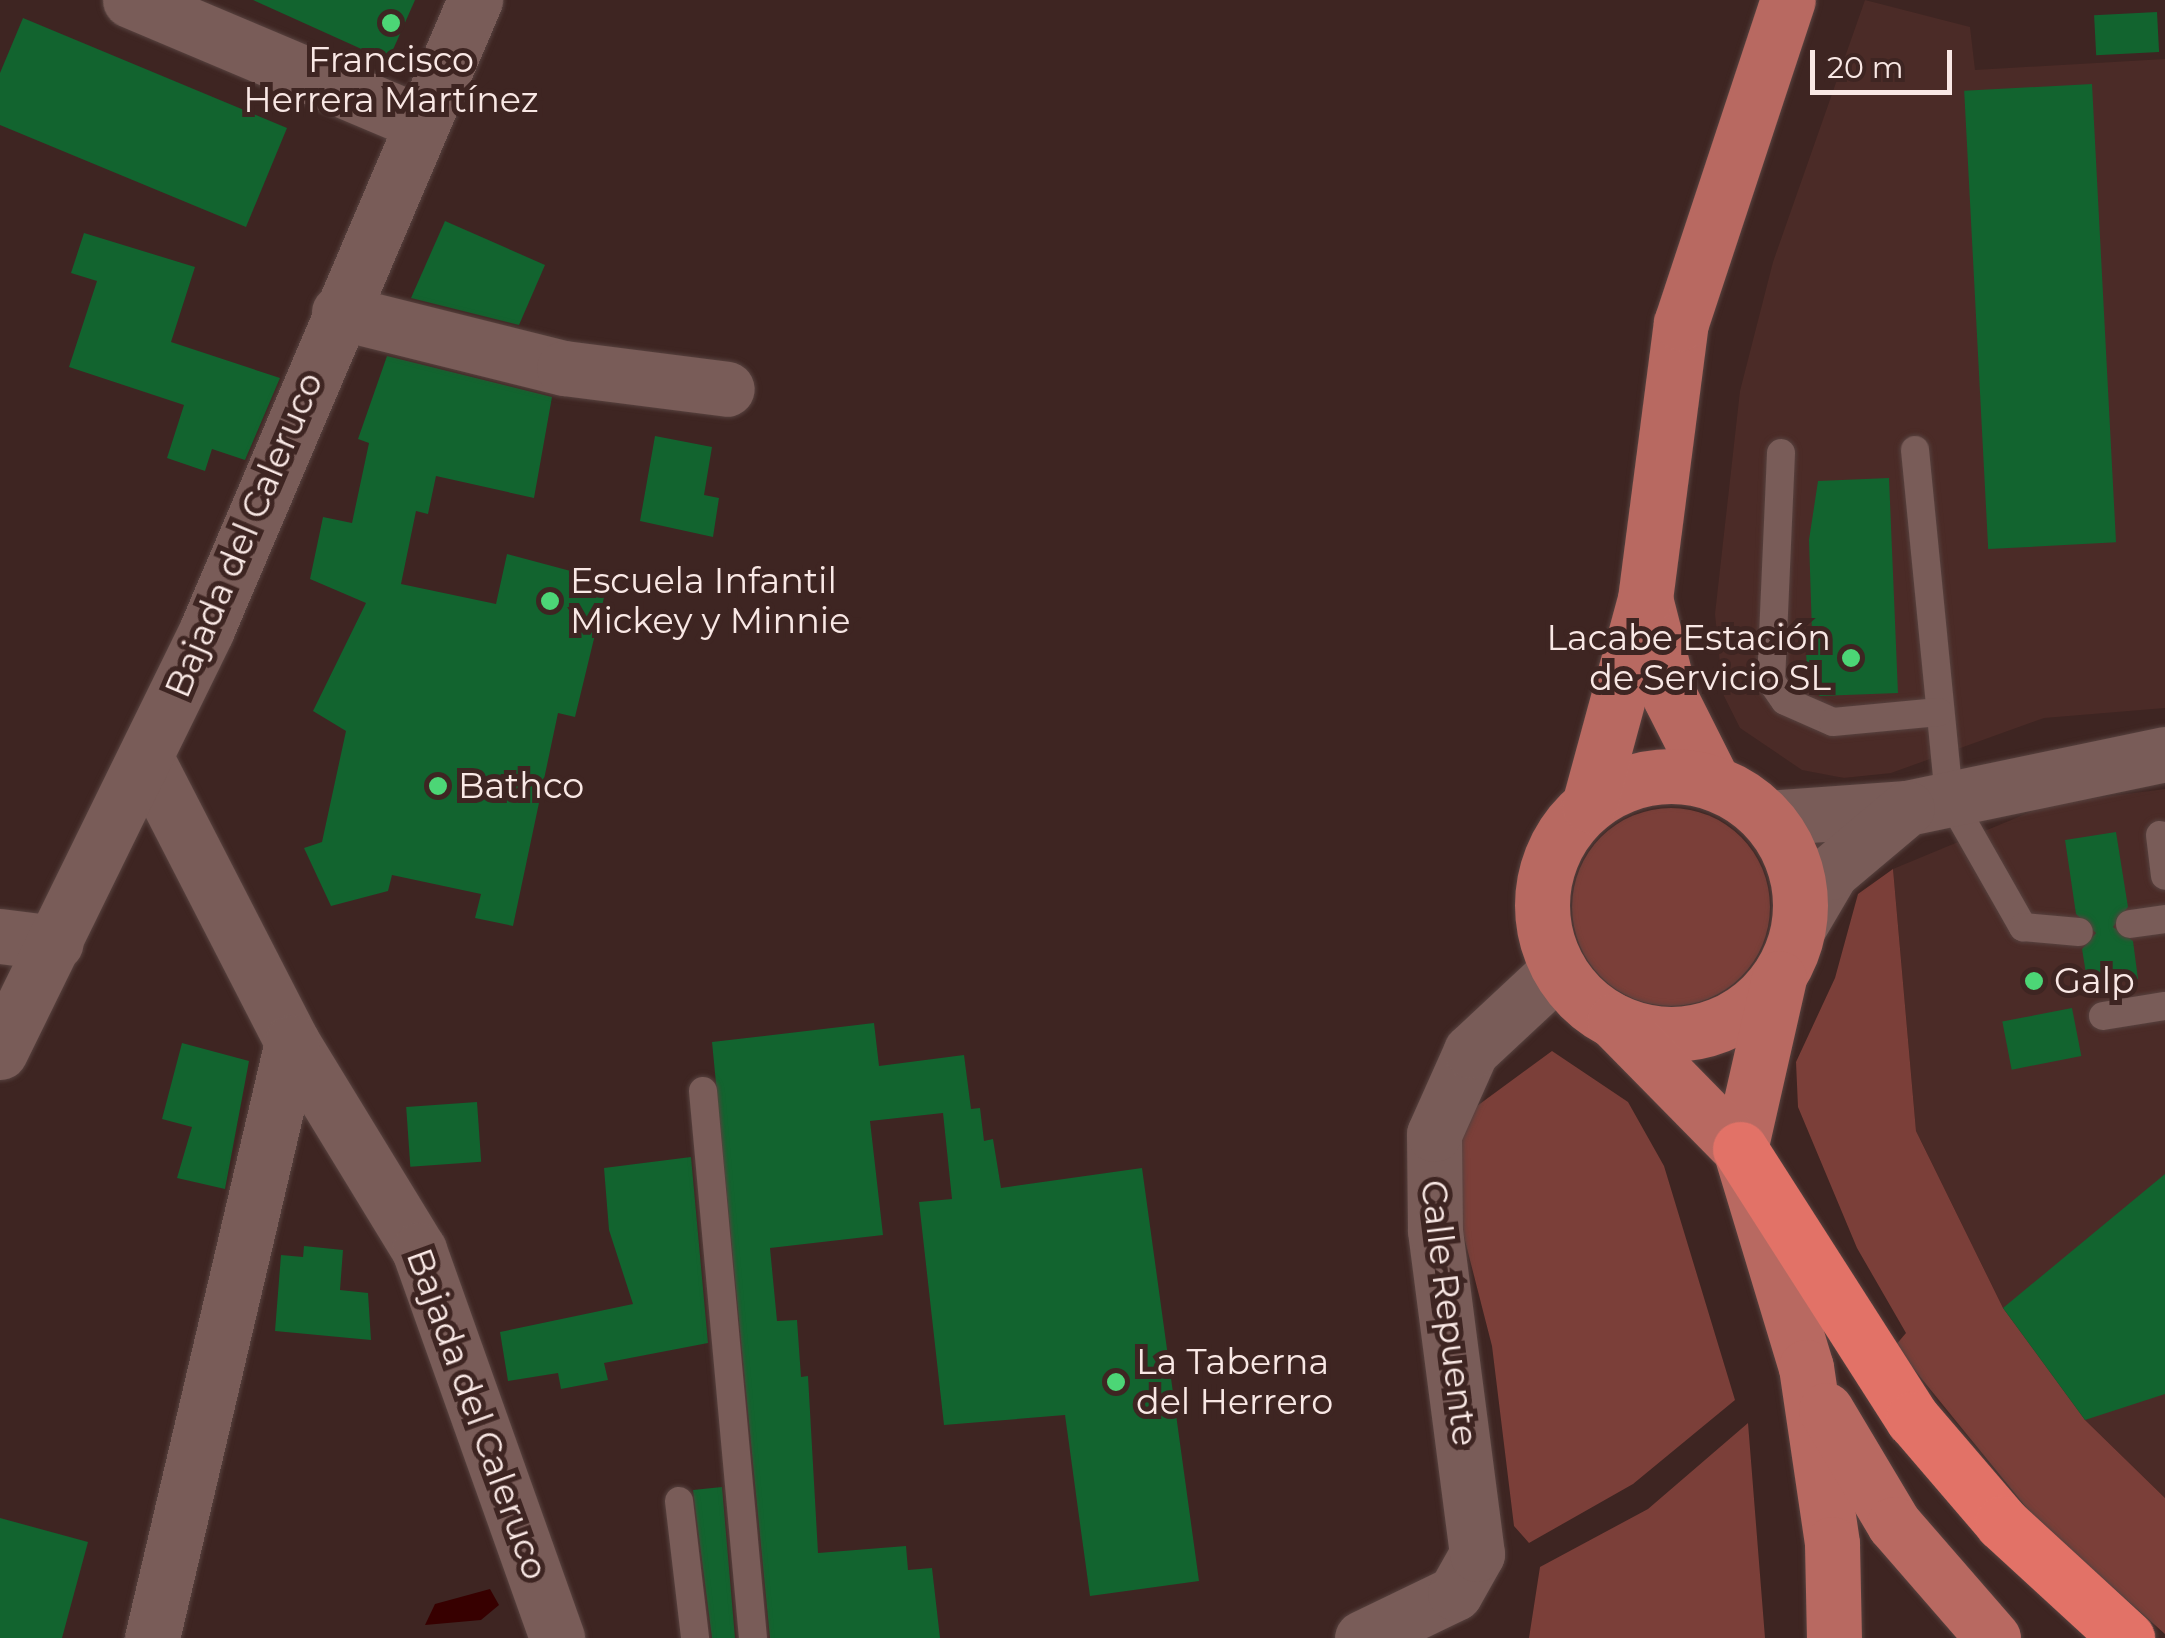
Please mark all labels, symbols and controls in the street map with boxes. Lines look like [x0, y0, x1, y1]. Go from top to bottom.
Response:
marker: Francisco Herrera Martínez [380, 12, 402, 34]
scale bar [1815, 30, 1958, 92]
place label: Francisco Herrera Martínez [243, 39, 539, 121]
text: 20 m [1827, 49, 1904, 86]
street label: Bajada del Caleruco [157, 366, 331, 704]
place label: Escuela Infantil Mickey y Minnie [570, 560, 850, 642]
marker: Escuela Infantil Mickey y Minnie [539, 590, 561, 612]
place label: Lacabe Estación de Servicio SL [1547, 617, 1831, 699]
marker: Lacabe Estación de Servicio SL [1840, 647, 1862, 669]
place label: Bathco [458, 765, 584, 807]
marker: Bathco [427, 775, 449, 797]
place label: Galp [2054, 960, 2135, 1002]
marker: Galp [2023, 970, 2045, 992]
street label: Calle Repuente [1412, 1178, 1486, 1448]
street label: Bajada del Caleruco [398, 1243, 556, 1585]
place label: La Taberna del Herrero [1136, 1341, 1333, 1423]
marker: La Taberna del Herrero [1105, 1371, 1127, 1393]

